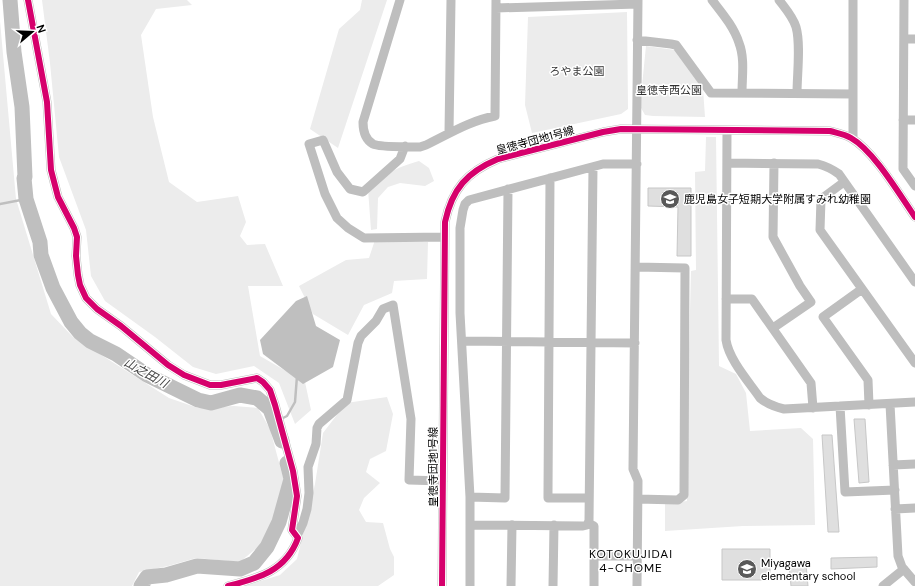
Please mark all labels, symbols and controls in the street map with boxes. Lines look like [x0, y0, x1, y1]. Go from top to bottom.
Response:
north arrow [12, 12, 52, 52]
text: N [34, 23, 49, 35]
park label: ろやま公園 [550, 64, 605, 78]
park label: 皇徳寺西公園 [636, 83, 702, 97]
street label: 皇徳寺団地1号線 [494, 123, 576, 157]
school or university icon: 鹿児島女子短期大学附属すみれ幼稚園 [659, 188, 681, 210]
place label: 鹿児島女子短期大学附属すみれ幼稚園 [684, 192, 871, 206]
water label: 山之田川 [121, 354, 173, 393]
street label: 皇徳寺団地1号線 [426, 427, 440, 507]
district label: KOTOKUJIDAI 4-CHOME [589, 546, 673, 576]
place label: Miyagawa elementary school [761, 556, 855, 583]
school or university icon: Miyagawa elementary school [736, 558, 758, 580]

